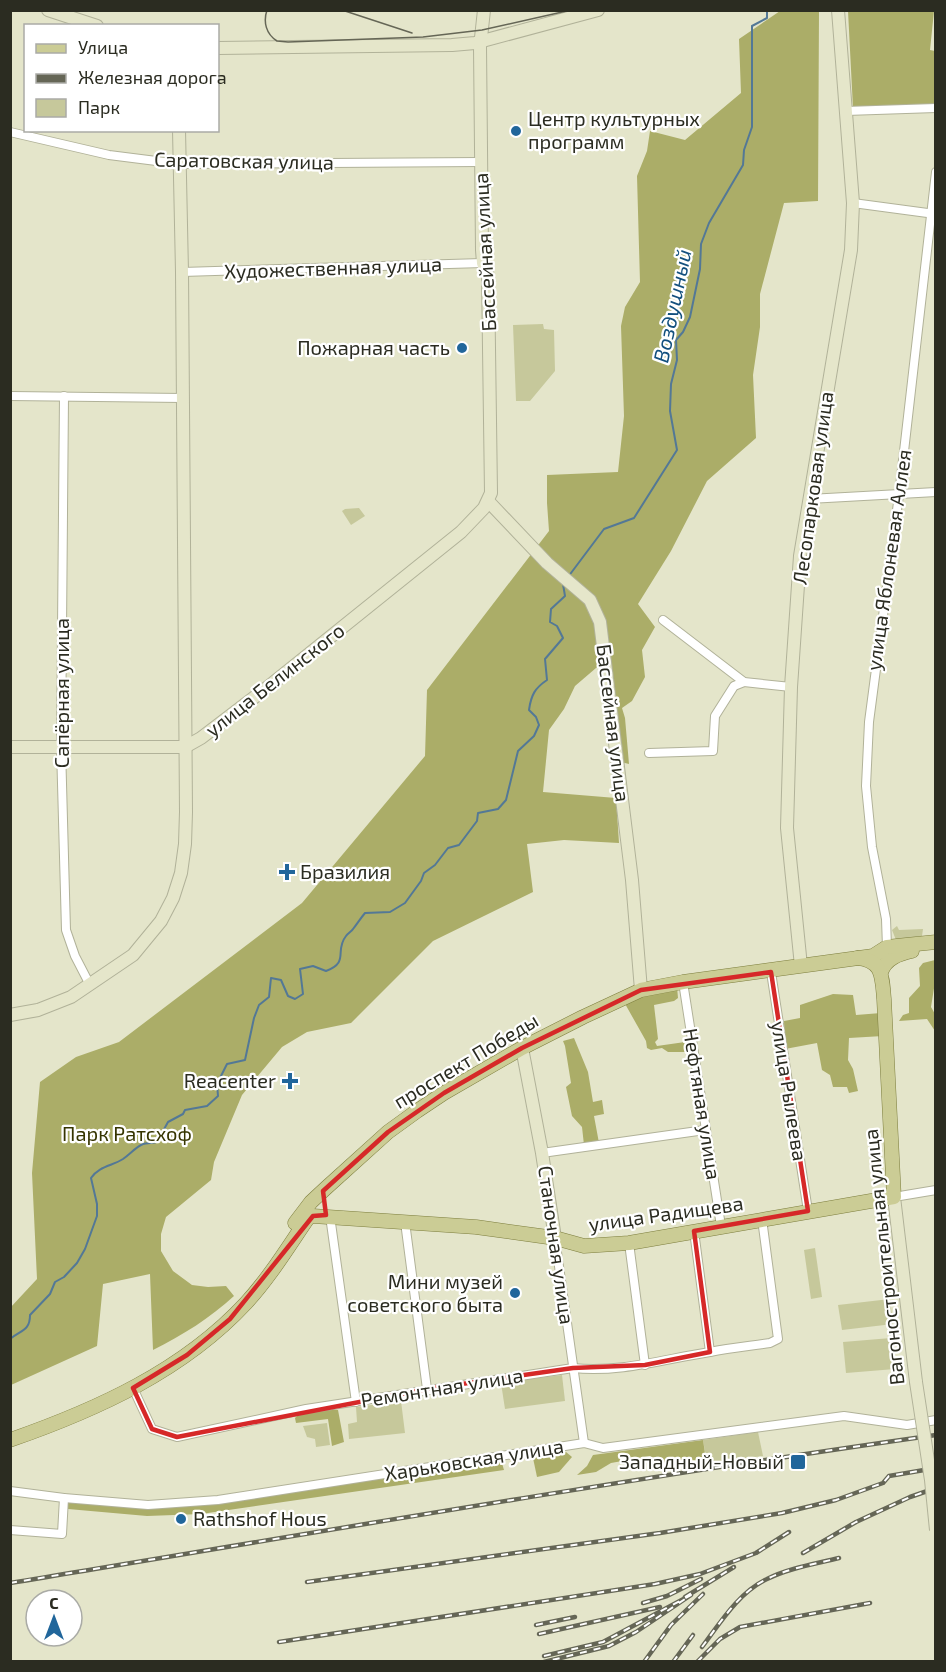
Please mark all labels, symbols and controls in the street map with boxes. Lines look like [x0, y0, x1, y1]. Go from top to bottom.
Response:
legend [24, 24, 219, 132]
text: Улица [78, 36, 128, 58]
text: Железная дорога [78, 66, 227, 88]
text: Парк [78, 96, 120, 118]
place label: Центр культурных программ [528, 106, 700, 153]
marker: Центр культурных программ [509, 124, 523, 138]
street label: Саратовская улица [154, 146, 334, 175]
street label: Бассейная улица [468, 172, 501, 332]
water label: Воздушный [647, 247, 696, 365]
street label: Художественная улица [224, 251, 442, 284]
place label: Пожарная часть [297, 335, 450, 359]
marker: Пожарная часть [455, 341, 469, 355]
street label: Лесопарковая улица [787, 390, 838, 586]
street label: улица Яблоневая Аллея [861, 448, 916, 672]
street label: улица Белинского [200, 617, 349, 742]
street label: Сапёрная улица [49, 618, 74, 768]
street label: Бассейная улица [591, 643, 636, 803]
place label: Бразилия [300, 859, 390, 883]
marker: Бразилия [278, 863, 296, 881]
street label: проспект Победы [389, 1007, 542, 1113]
street label: улица Рылеева [766, 1019, 813, 1163]
street label: Нефтяная улица [678, 1026, 727, 1181]
place label: Reacenter [184, 1068, 276, 1092]
marker: Reacenter [281, 1072, 299, 1090]
park label: Парк Ратсхоф [62, 1121, 192, 1145]
street label: Вагоностроительная улица [858, 1128, 909, 1386]
street label: Станочная улица [533, 1164, 580, 1326]
street label: улица Радищева [587, 1190, 745, 1237]
place label: Мини музей советского быта [347, 1269, 503, 1316]
marker: Мини музей советского быта [508, 1286, 522, 1300]
street label: Ремонтная улица [359, 1362, 525, 1413]
street label: Харьковская улица [382, 1433, 565, 1486]
place label: Западный-Новый [619, 1449, 784, 1473]
marker: Западный-Новый [789, 1453, 807, 1471]
place label: Rathshof Hous [193, 1506, 327, 1530]
marker: Rathshof Hous [174, 1512, 188, 1526]
north arrow [24, 1588, 84, 1648]
text: С [49, 1593, 59, 1612]

